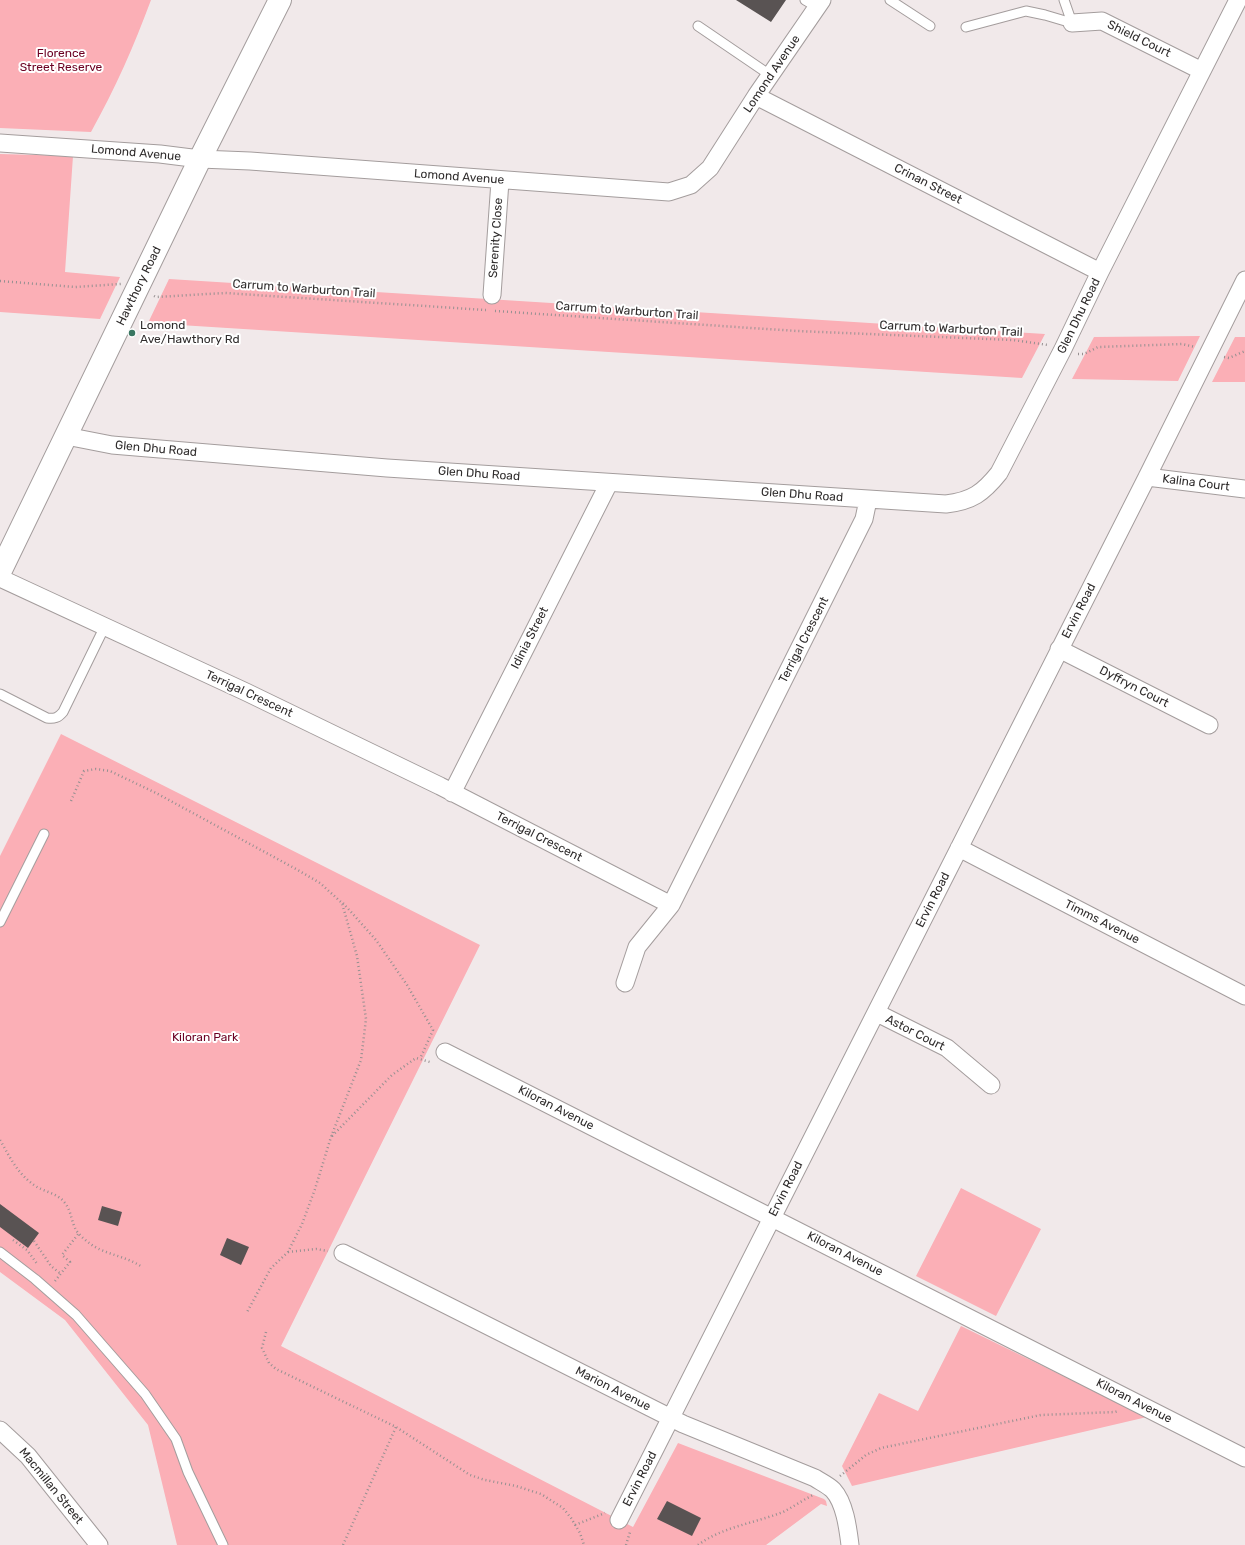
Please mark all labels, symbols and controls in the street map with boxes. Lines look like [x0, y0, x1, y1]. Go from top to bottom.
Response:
street label: Shield Court [1105, 17, 1173, 61]
street label: Lomond Avenue [741, 32, 803, 116]
park label: Florence Street Reserve [20, 47, 102, 75]
street label: Lomond Avenue [90, 142, 182, 164]
street label: Crinan Street [892, 161, 964, 207]
street label: Lomond Avenue [413, 167, 505, 187]
street label: Serenity Close [486, 197, 506, 279]
street label: Hawthory Road [114, 244, 164, 328]
street label: Glen Dhu Road [1055, 276, 1103, 356]
street label: Carrum to Warburton Trail [232, 277, 376, 301]
street label: Carrum to Warburton Trail [555, 299, 699, 323]
street label: Carrum to Warburton Trail [879, 318, 1023, 340]
place label: Lomond Ave/Hawthory Rd [140, 319, 240, 347]
marker: Lomond Ave/Hawthory Rd [127, 328, 137, 338]
street label: Glen Dhu Road [114, 438, 198, 460]
street label: Glen Dhu Road [437, 464, 521, 484]
street label: Kalina Court [1161, 472, 1231, 494]
street label: Glen Dhu Road [760, 485, 844, 505]
street label: Ervin Road [1059, 581, 1099, 641]
street label: Terrigal Crescent [776, 595, 832, 685]
street label: Idinia Street [508, 605, 552, 671]
street label: Dyffryn Court [1097, 663, 1171, 711]
street label: Terrigal Crescent [203, 667, 295, 721]
street label: Terrigal Crescent [494, 809, 584, 865]
street label: Ervin Road [913, 870, 953, 930]
street label: Timms Avenue [1062, 897, 1142, 947]
street label: Astor Court [883, 1012, 947, 1054]
park label: Kiloran Park [172, 1031, 238, 1045]
street label: Kiloran Avenue [516, 1083, 596, 1133]
street label: Ervin Road [766, 1159, 806, 1219]
street label: Kiloran Avenue [805, 1229, 885, 1279]
street label: Marion Avenue [573, 1364, 653, 1414]
street label: Kiloran Avenue [1094, 1376, 1174, 1426]
street label: Macmillan Street [16, 1445, 86, 1527]
street label: Ervin Road [620, 1449, 660, 1509]

